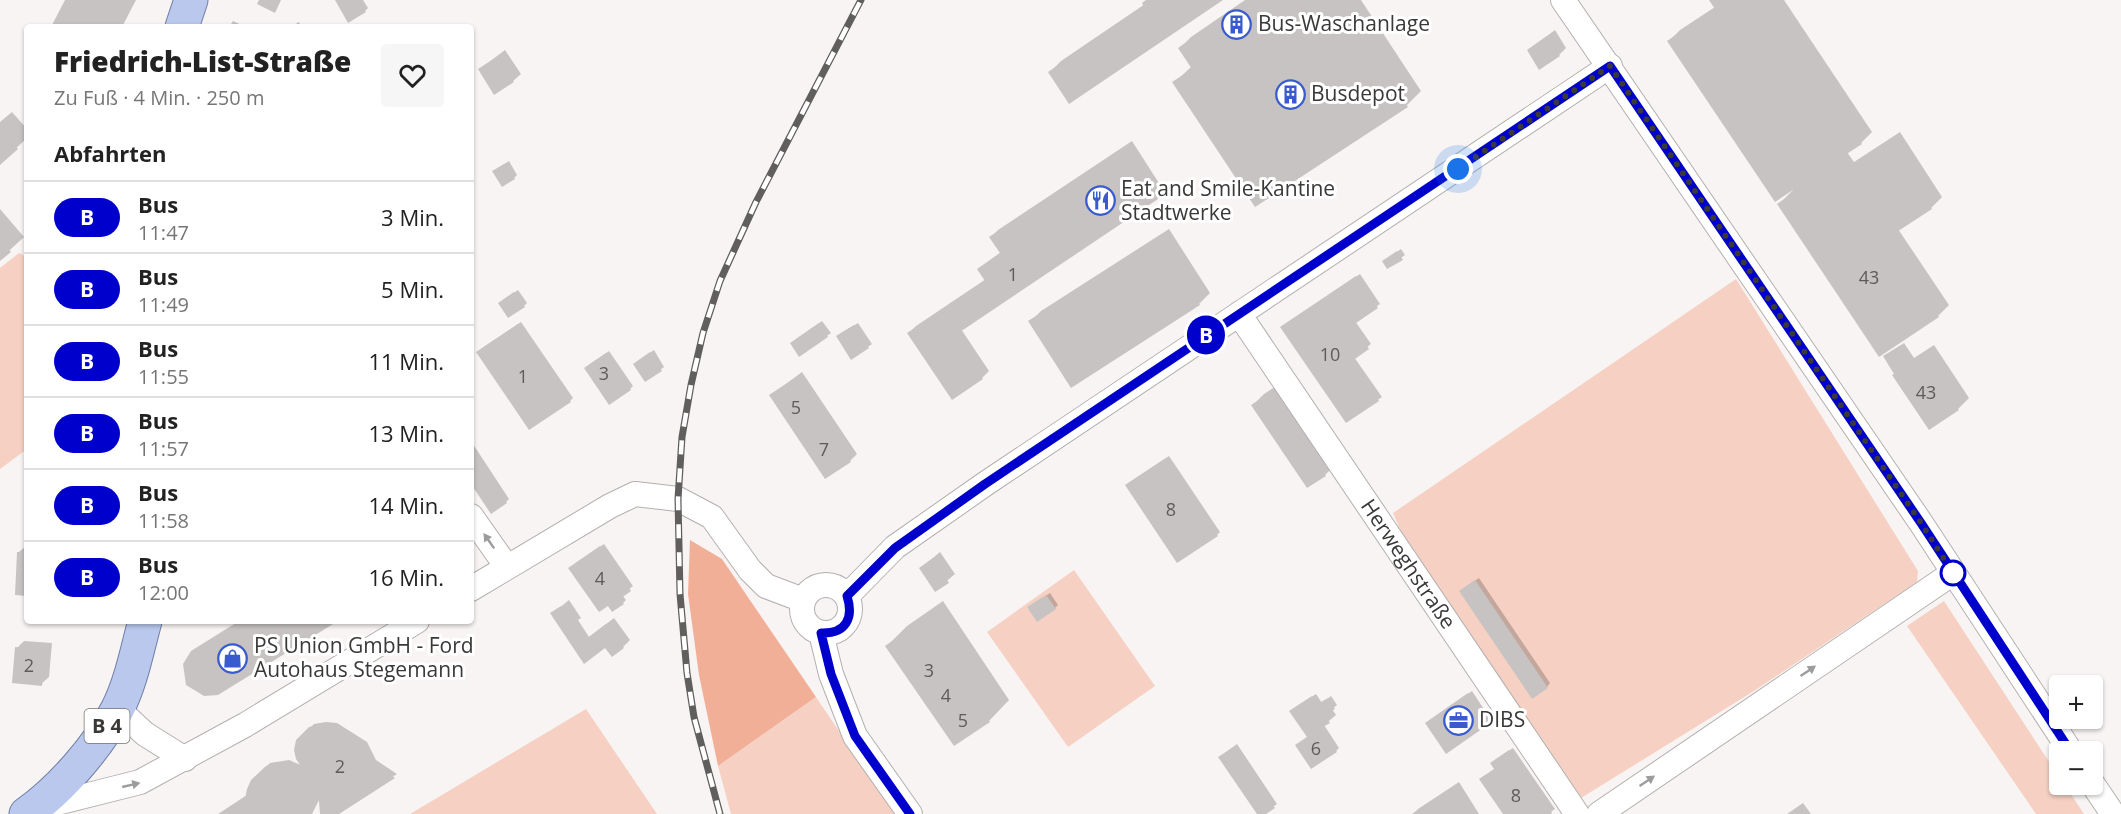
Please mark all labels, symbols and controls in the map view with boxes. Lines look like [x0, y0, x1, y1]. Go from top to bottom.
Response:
building icon: Bus-Waschanlage [1221, 8, 1253, 40]
place label: Bus-Waschanlage [1258, 9, 1430, 37]
text: Friedrich-List-Straße [54, 42, 351, 80]
button: heart [381, 44, 444, 107]
building icon: Busdepot [1274, 78, 1306, 110]
place label: Busdepot [1311, 79, 1405, 107]
text: Zu Fuß · 4 Min. · 250 m [54, 84, 264, 111]
text: Abfahrten [54, 138, 166, 168]
your location [1443, 154, 1473, 184]
place label: Eat and Smile-Kantine Stadtwerke [1121, 174, 1335, 226]
restaurant icon: Eat and Smile-Kantine Stadtwerke [1084, 185, 1116, 217]
text: Bus [138, 189, 178, 219]
text: 3 Min. [381, 202, 444, 232]
text: B [80, 203, 94, 231]
text: 11:47 [138, 219, 189, 246]
text: Bus [138, 261, 178, 291]
house number: 1 [1008, 262, 1018, 286]
house number: 43 [1859, 265, 1879, 289]
text: 5 Min. [381, 274, 444, 304]
text: B [80, 275, 94, 303]
text: 11:49 [138, 291, 189, 318]
line badge: B [1186, 316, 1226, 354]
text: B [1199, 321, 1213, 349]
text: Bus [138, 333, 178, 363]
house number: 10 [1320, 342, 1340, 366]
text: 11 Min. [369, 346, 444, 376]
text: B [80, 347, 94, 375]
house number: 3 [599, 361, 609, 385]
text: 11:55 [138, 363, 189, 390]
house number: 1 [518, 364, 528, 388]
house number: 43 [1916, 380, 1936, 404]
house number: 5 [791, 395, 801, 419]
text: Bus [138, 405, 178, 435]
text: 13 Min. [369, 418, 444, 448]
text: B [80, 419, 94, 447]
text: 11:57 [138, 435, 189, 462]
house number: 7 [819, 437, 829, 461]
text: Bus [138, 477, 178, 507]
text: 14 Min. [369, 490, 444, 520]
text: B [80, 491, 94, 519]
street label: Herweghstraße [1355, 493, 1463, 634]
house number: 8 [1166, 497, 1176, 521]
text: 11:58 [138, 507, 189, 534]
one-way arrow [483, 534, 495, 550]
text: Bus [138, 549, 178, 579]
unlabelled marker [1940, 560, 1966, 586]
text: 16 Min. [369, 562, 444, 592]
text: B [80, 563, 94, 591]
house number: 4 [595, 566, 605, 590]
text: 12:00 [138, 579, 189, 606]
place label: PS Union GmbH - Ford Autohaus Stegemann [254, 631, 474, 683]
shop icon: PS Union GmbH - Ford Autohaus Stegemann [217, 642, 249, 674]
house number: 2 [24, 653, 34, 677]
house number: 3 [924, 658, 934, 682]
one-way arrow [1800, 666, 1817, 677]
map controls [2049, 675, 2103, 795]
button: + [2049, 675, 2103, 729]
house number: 4 [941, 683, 951, 707]
office icon: DIBS [1442, 704, 1474, 736]
place label: DIBS [1479, 705, 1525, 733]
house number: 5 [958, 708, 968, 732]
road number: B 4 [84, 709, 130, 743]
house number: 6 [1311, 736, 1321, 760]
button: − [2049, 741, 2103, 795]
house number: 2 [335, 754, 345, 778]
one-way arrow [1639, 776, 1655, 787]
one-way arrow [121, 779, 140, 789]
house number: 8 [1511, 783, 1521, 807]

